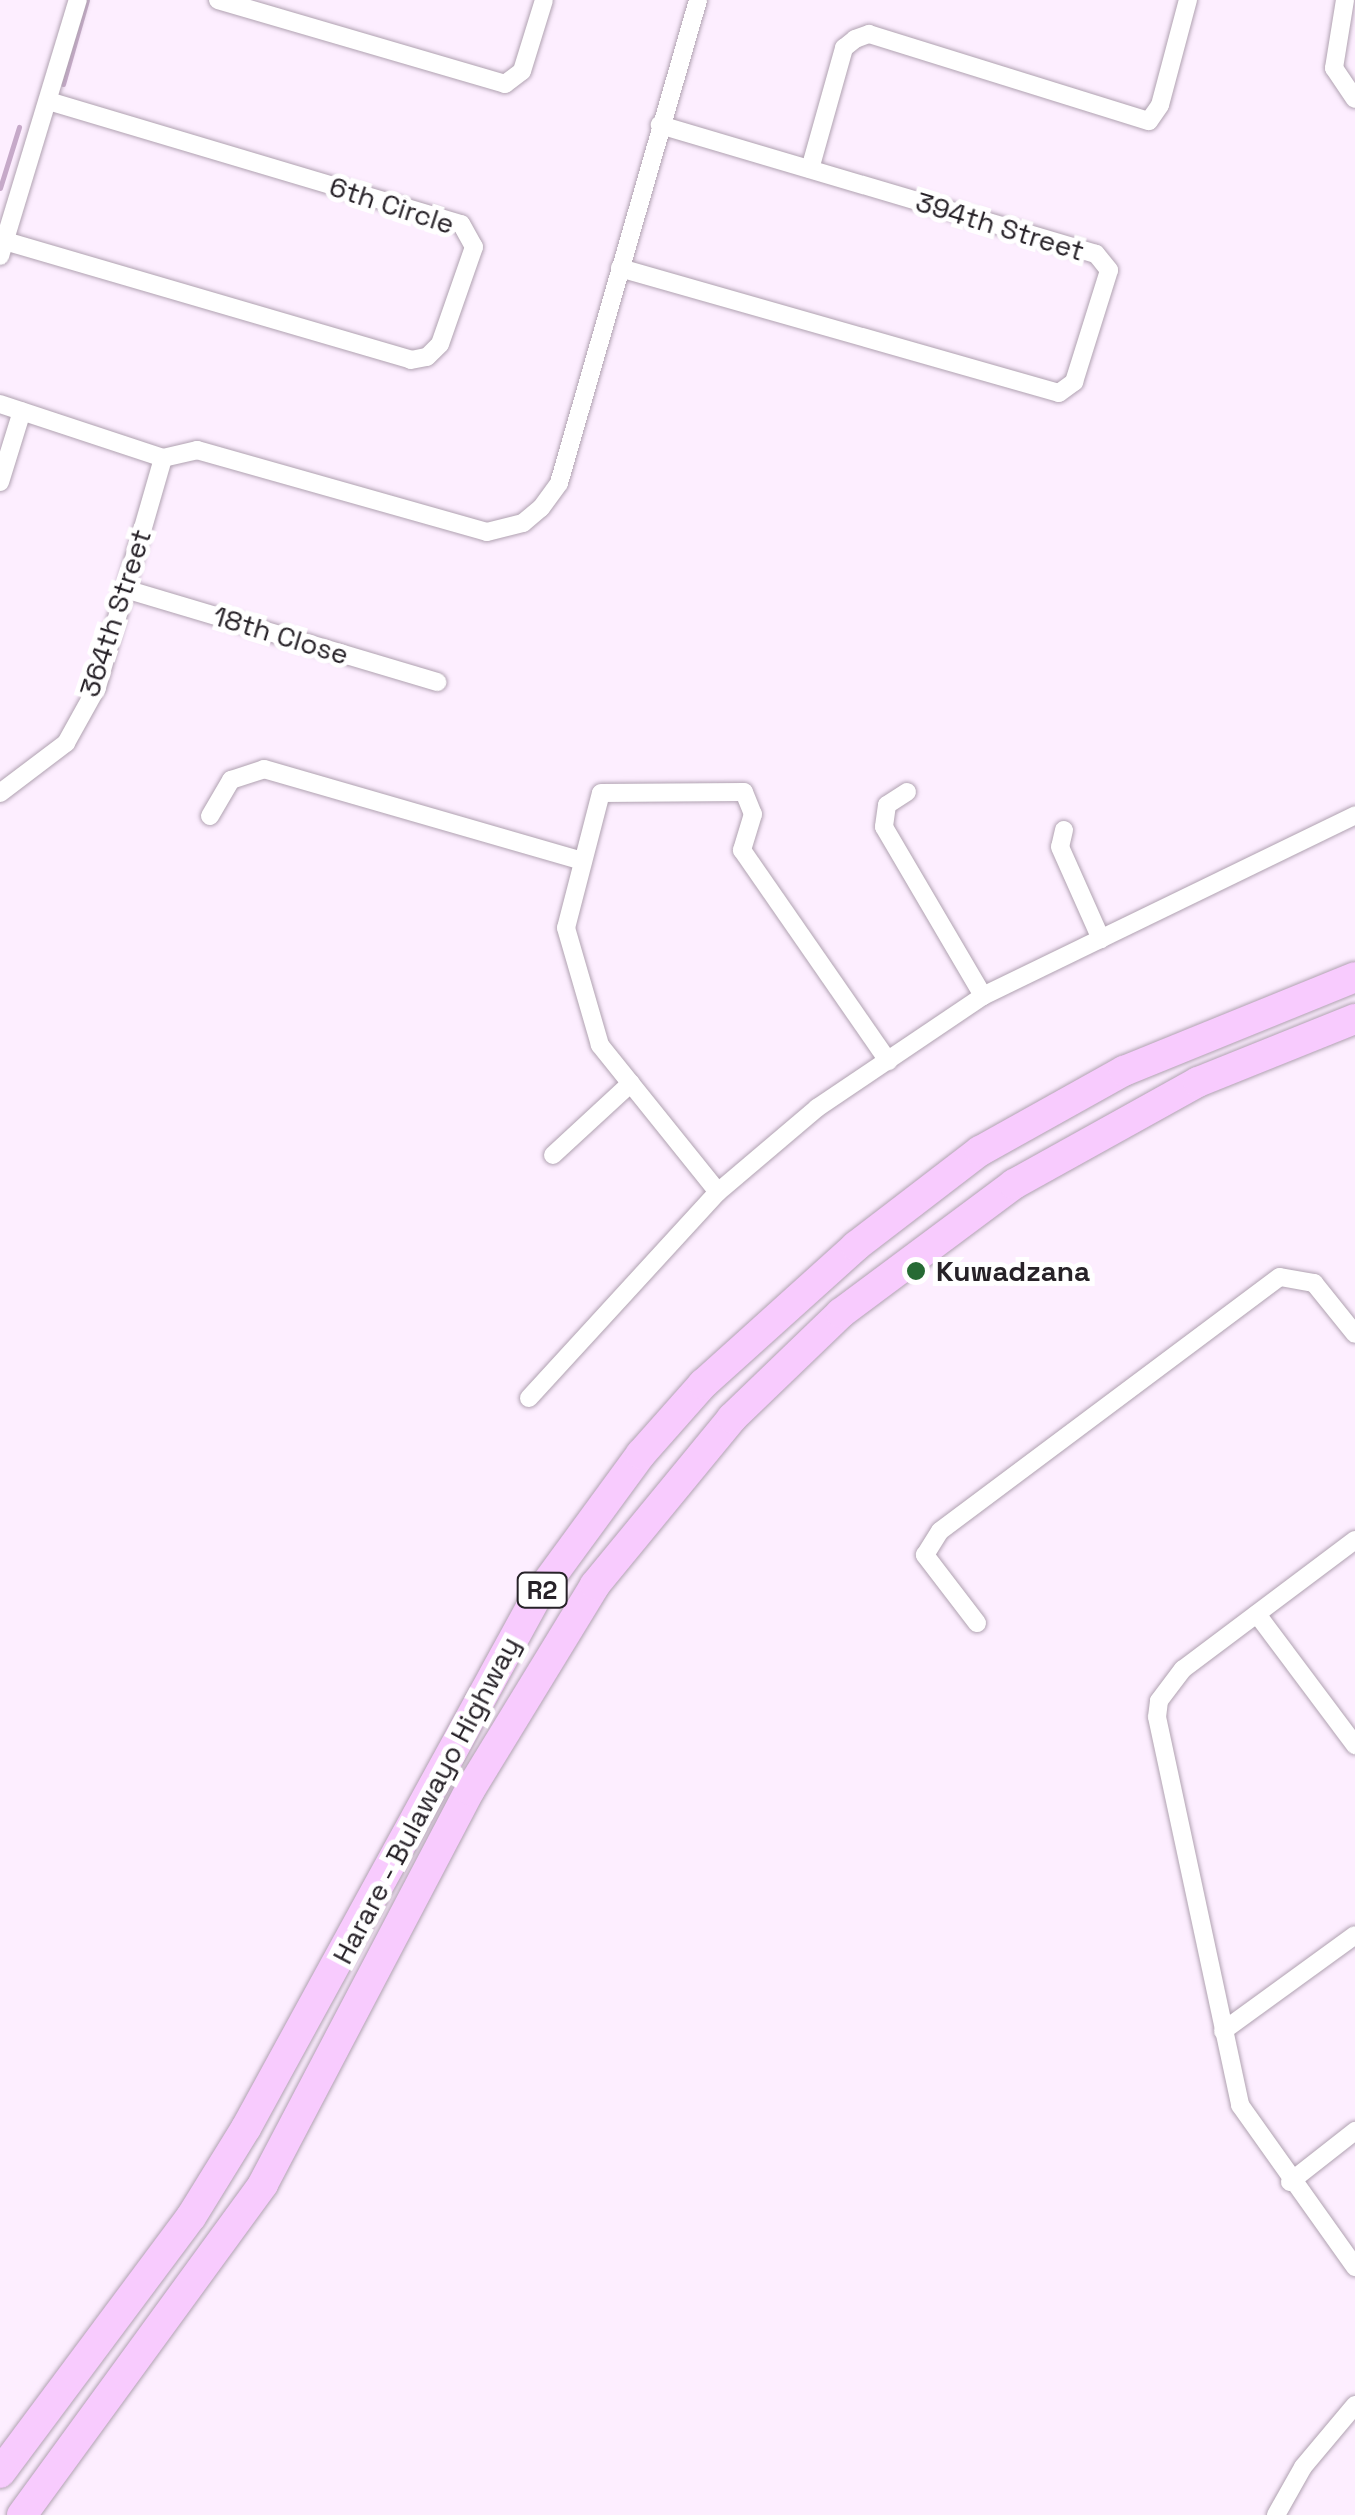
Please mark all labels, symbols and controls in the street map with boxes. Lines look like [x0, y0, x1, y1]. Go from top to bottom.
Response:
street label: 6th Circle [325, 169, 459, 241]
street label: 394th Street [912, 184, 1088, 268]
street label: 364th Street [72, 525, 158, 701]
street label: 18th Close [209, 598, 353, 672]
place label: Kuwadzana [936, 1254, 1090, 1288]
marker: Kuwadzana [905, 1260, 927, 1282]
road number: R2 [514, 1570, 570, 1610]
street label: Harare - Bulawayo Highway [325, 1630, 527, 1970]

